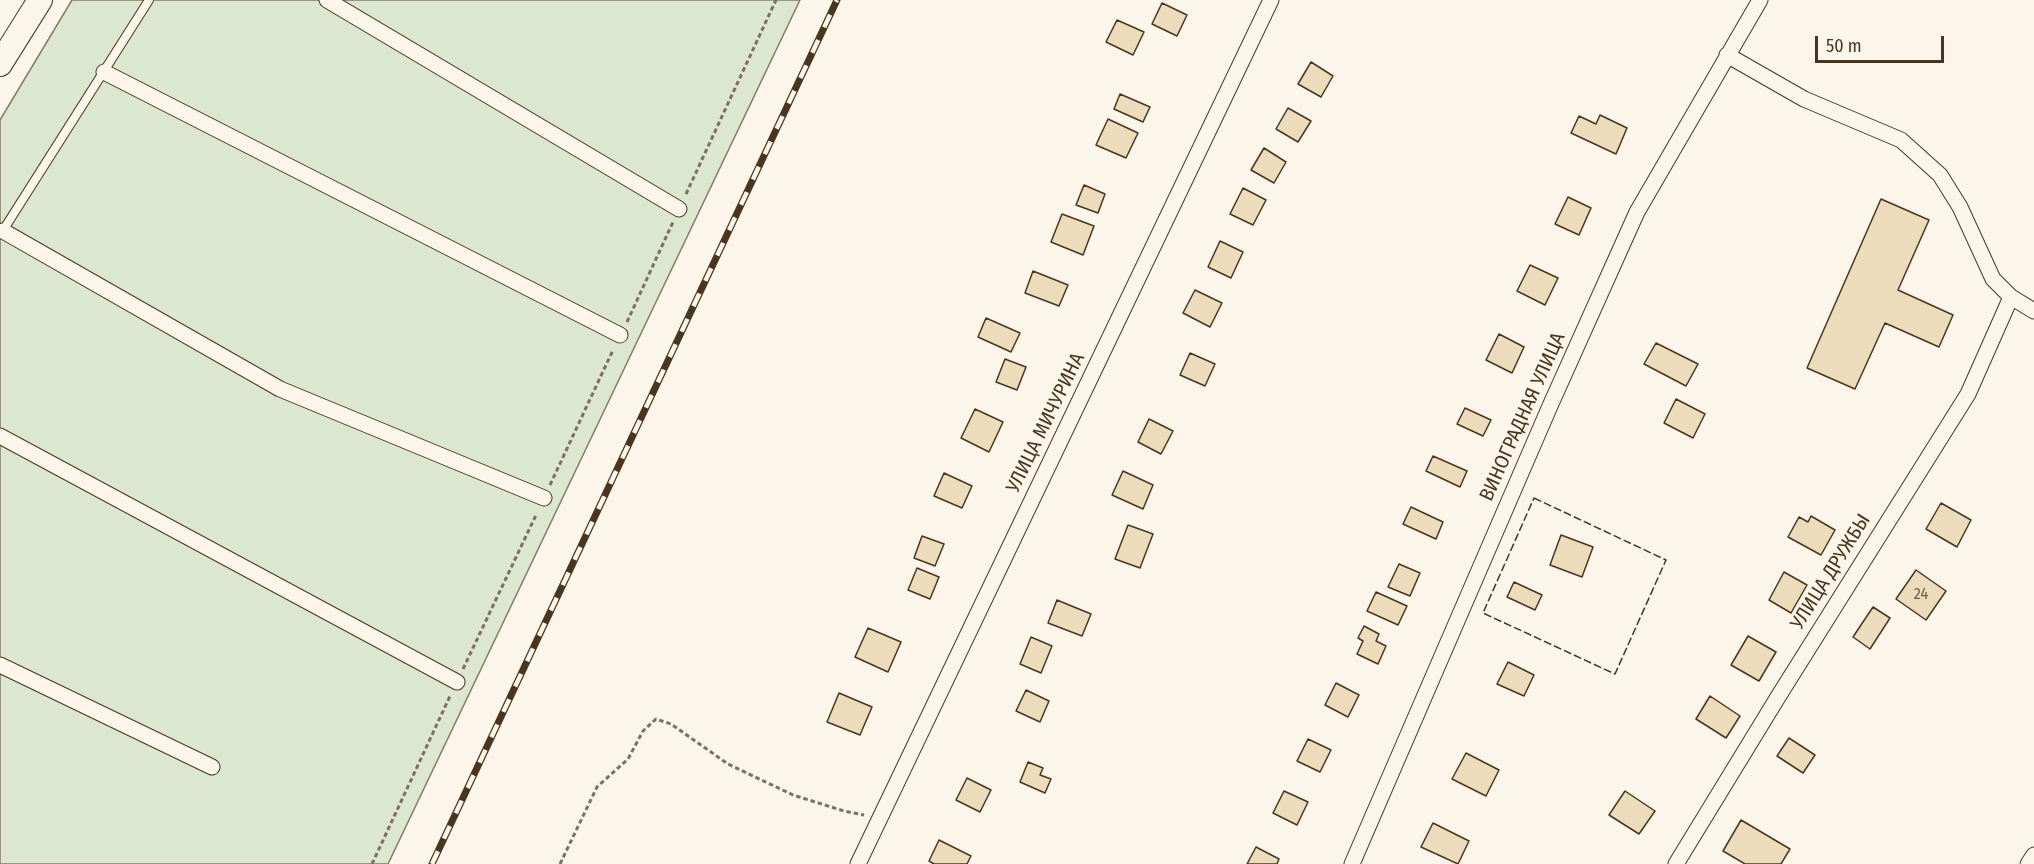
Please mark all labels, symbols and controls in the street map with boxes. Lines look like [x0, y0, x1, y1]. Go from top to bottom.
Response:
scale bar [1818, 24, 1947, 62]
text: 50 m [1826, 35, 1862, 57]
street label: ВИНОГРАДНАЯ УЛИЦА [1475, 329, 1571, 505]
street label: УЛИЦА МИЧУРИНА [1002, 349, 1090, 497]
street label: УЛИЦА ДРУЖБЫ [1786, 510, 1876, 634]
house number: 24 [1914, 585, 1928, 605]

